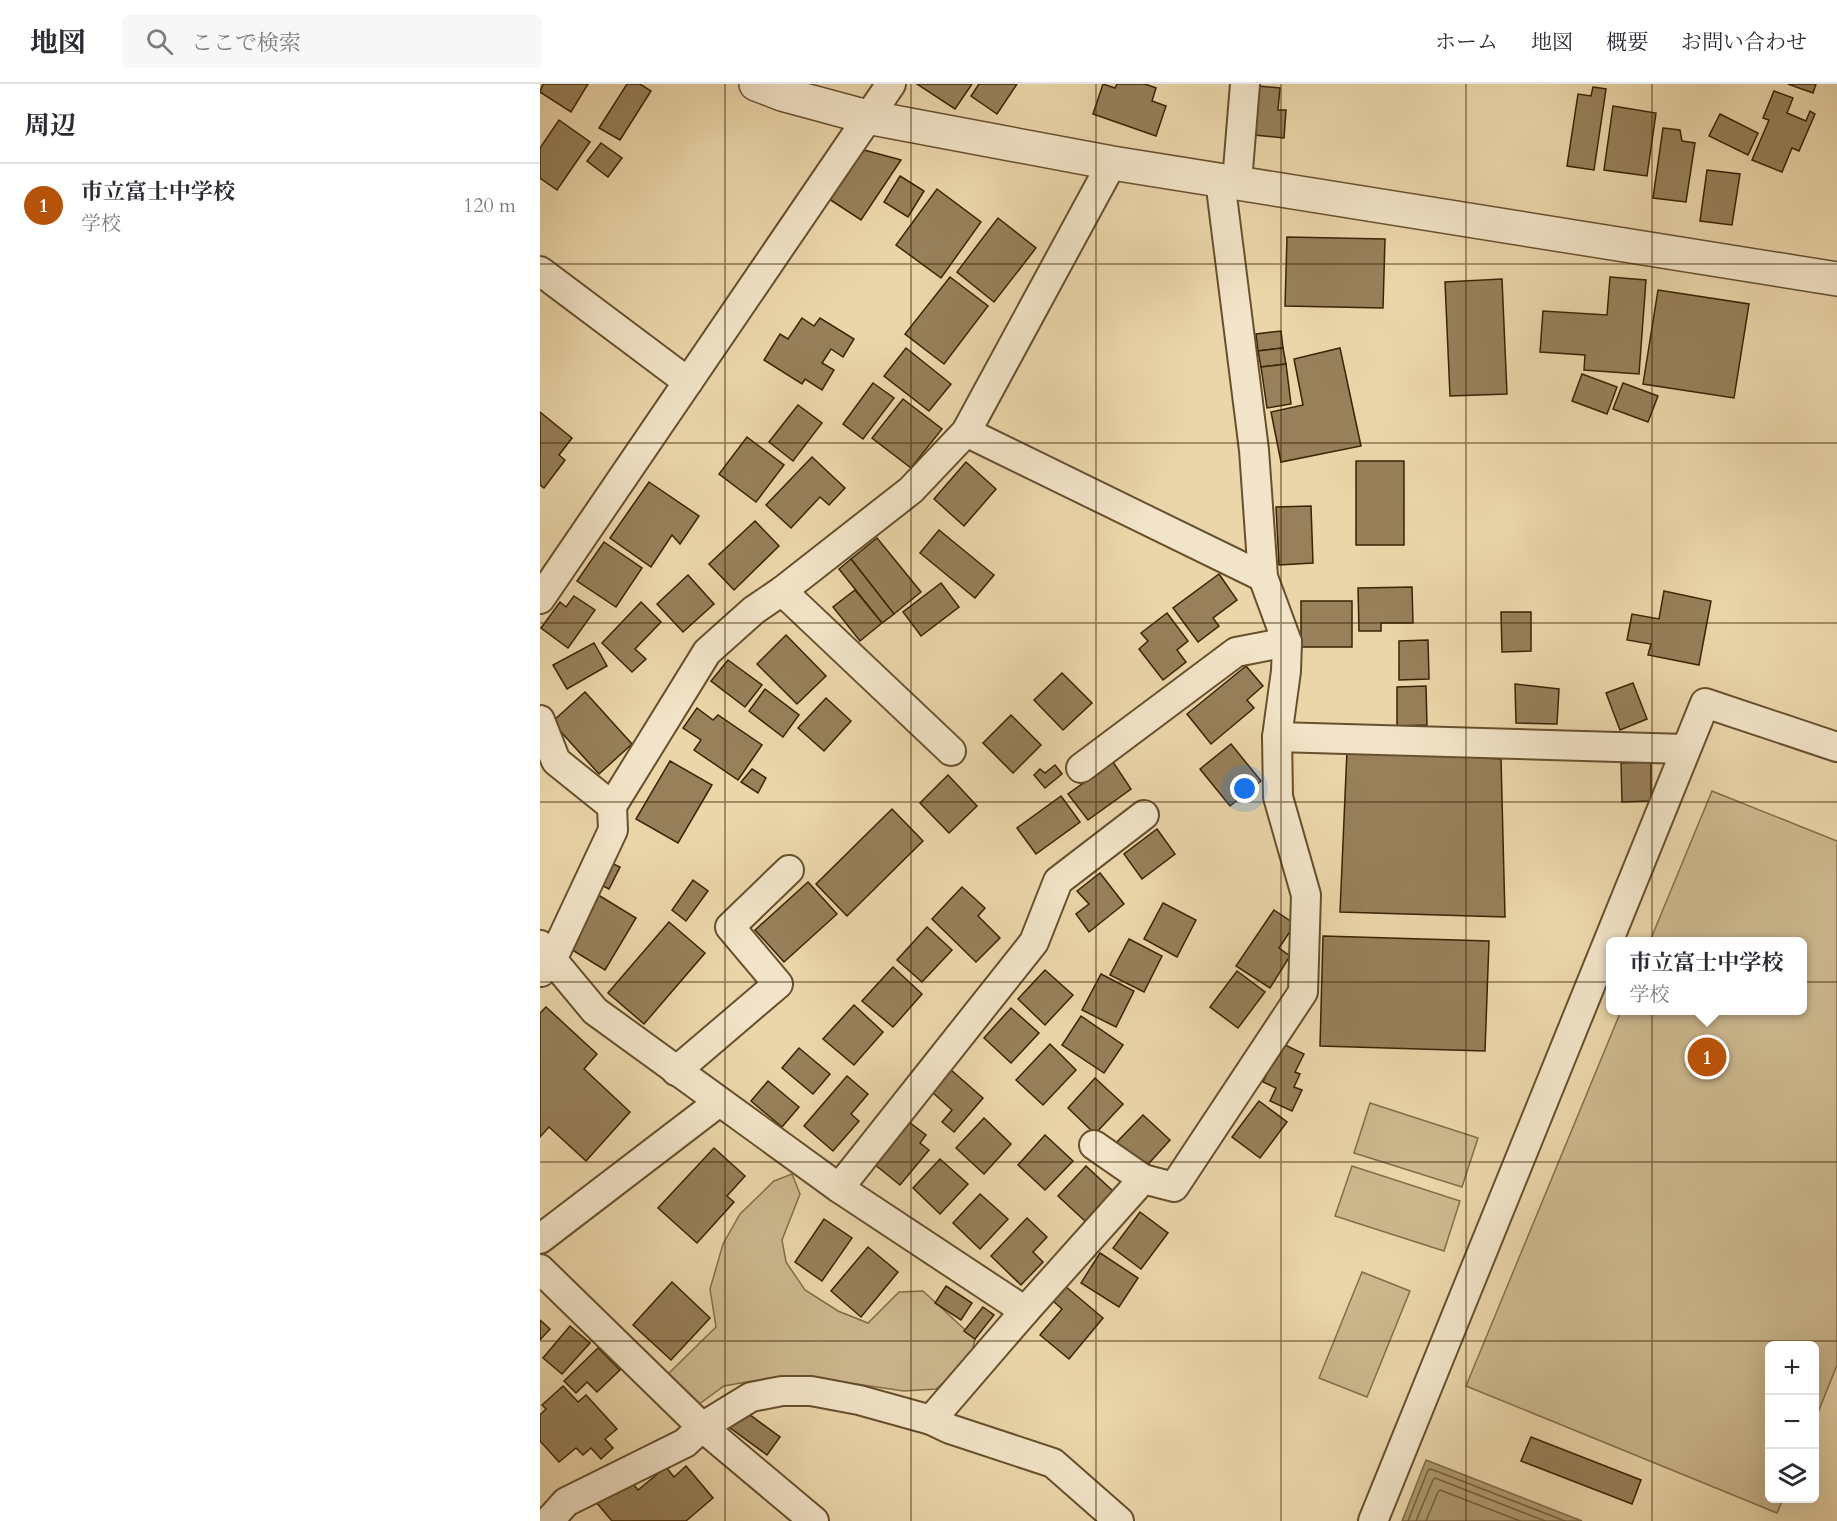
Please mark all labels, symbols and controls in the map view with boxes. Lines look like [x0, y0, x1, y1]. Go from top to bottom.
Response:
search box [122, 14, 542, 68]
text: 地図 [30, 24, 86, 62]
icon: search [143, 25, 176, 58]
text: ここで検索 [191, 28, 301, 58]
text: ホーム [1435, 28, 1498, 57]
text: 地図 [1531, 28, 1573, 57]
text: 概要 [1606, 28, 1648, 57]
text: お問い合わせ [1681, 28, 1807, 57]
text: 周辺 [24, 108, 76, 143]
text: 市立富士中学校 [81, 177, 235, 207]
text: 1 [38, 192, 49, 219]
text: 120 m [463, 192, 516, 219]
text: 学校 [81, 210, 121, 237]
your location [1230, 774, 1259, 803]
popup [1606, 937, 1807, 1015]
text: 市立富士中学校 [1629, 948, 1784, 978]
text: 学校 [1629, 981, 1669, 1008]
pin: 1 [1688, 1034, 1726, 1080]
map controls [1765, 1341, 1819, 1503]
button: + [1765, 1341, 1819, 1395]
button: − [1765, 1395, 1819, 1449]
button: layers [1765, 1449, 1819, 1503]

